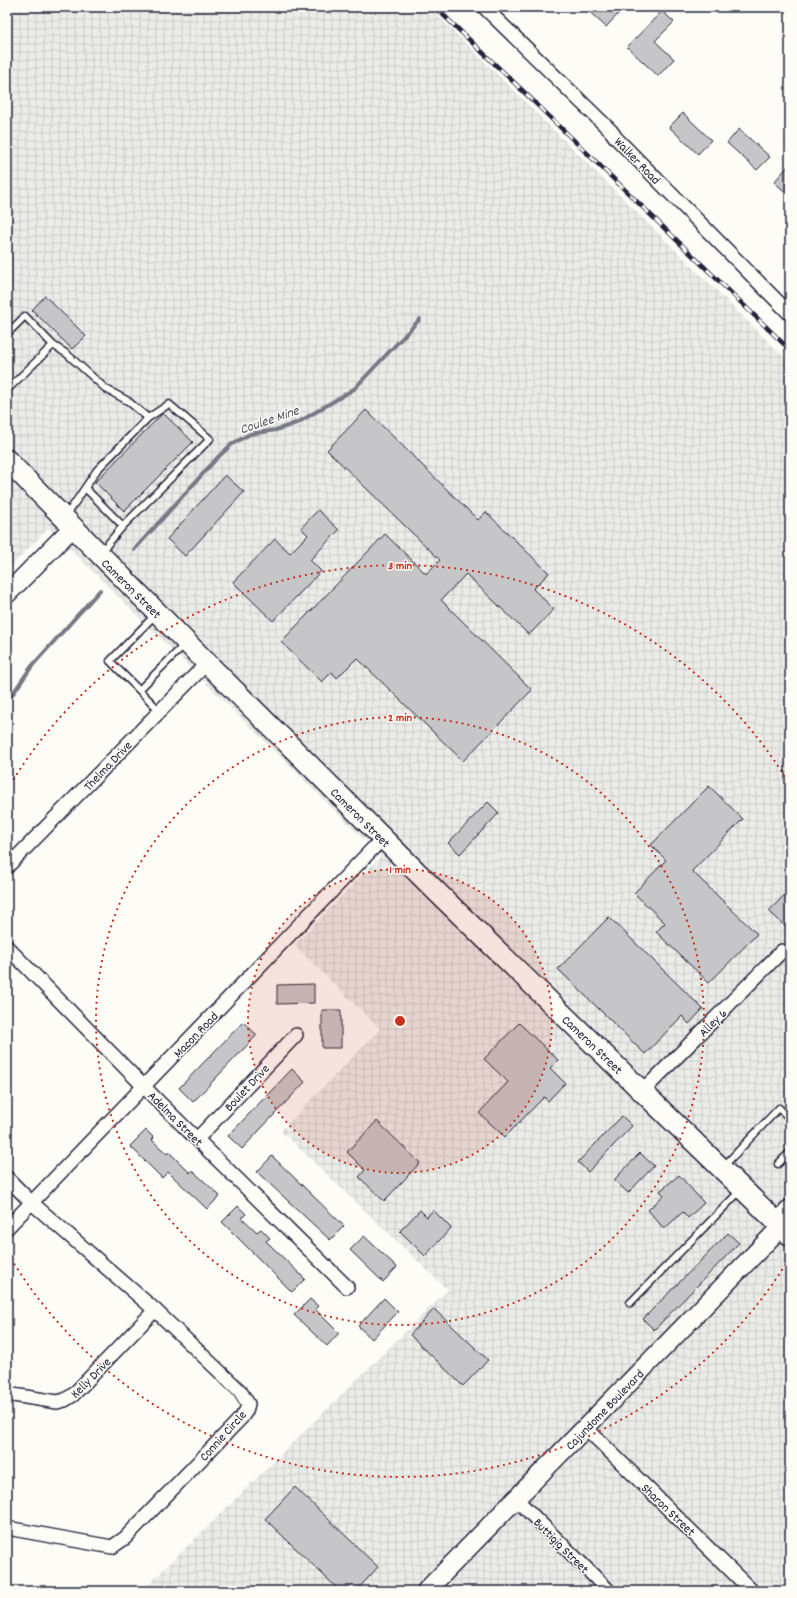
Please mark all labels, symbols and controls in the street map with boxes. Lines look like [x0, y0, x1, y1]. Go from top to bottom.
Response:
street label: Walker Road [609, 134, 664, 190]
water label: Coulee Mine [237, 401, 303, 440]
street label: Cameron Street [96, 555, 165, 624]
text: 3 min [388, 558, 412, 575]
text: 2 min [388, 710, 412, 727]
street label: Thelma Drive [80, 737, 138, 796]
street label: Cameron Street [325, 784, 394, 853]
text: 1 min [389, 862, 411, 879]
street label: Alley 6 [695, 1005, 732, 1042]
street label: Macon Road [170, 1008, 224, 1063]
street label: Cameron Street [556, 1012, 626, 1080]
centre of rings [393, 1014, 407, 1028]
street label: Boulet Drive [221, 1060, 275, 1117]
street label: Adelma Street [142, 1088, 206, 1152]
street label: Kelly Drive [67, 1354, 117, 1404]
street label: Cajundome Boulevard [562, 1366, 649, 1455]
street label: Connie Circle [196, 1407, 252, 1466]
street label: Sharon Street [636, 1480, 699, 1542]
street label: Buttigig Street [528, 1515, 593, 1579]

